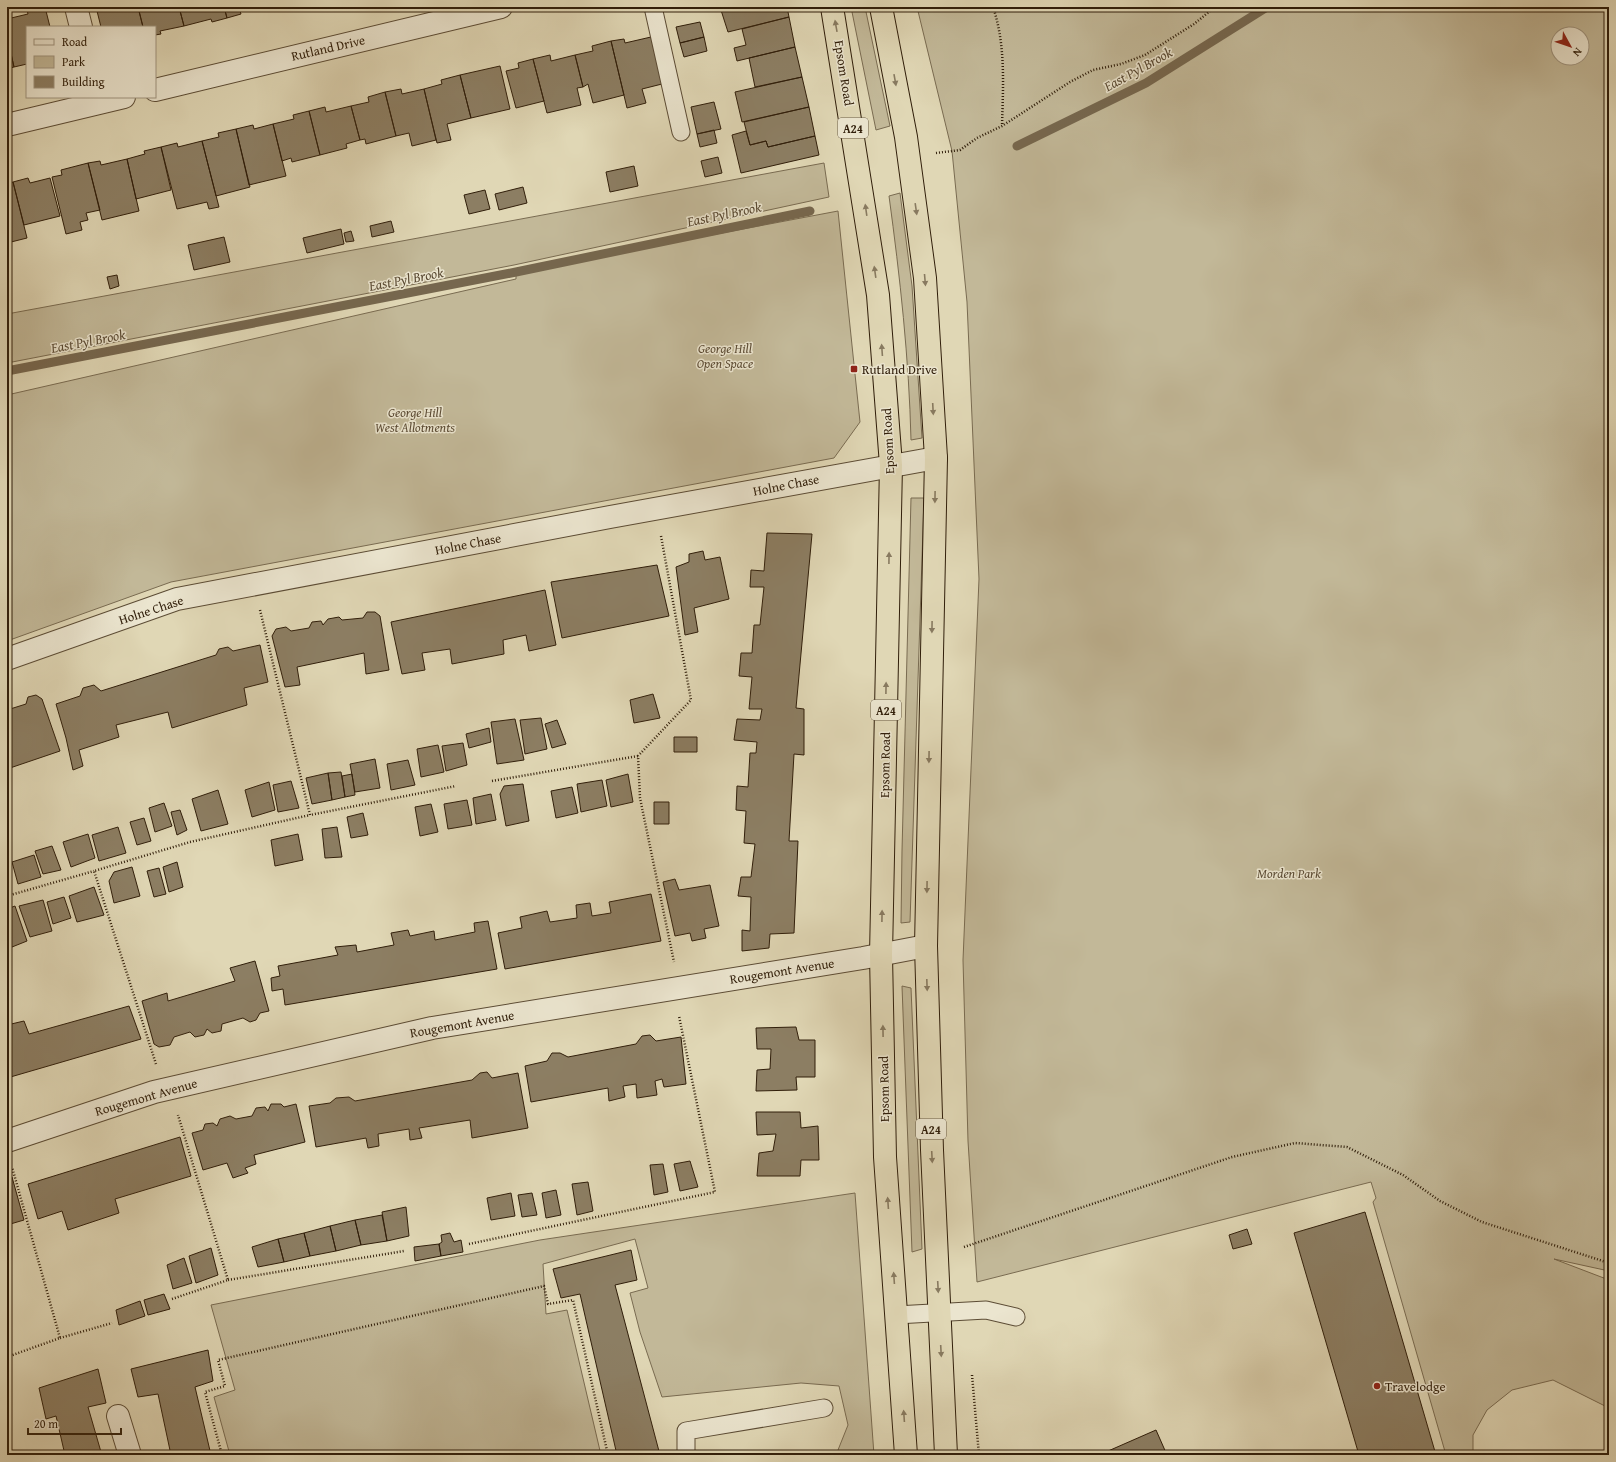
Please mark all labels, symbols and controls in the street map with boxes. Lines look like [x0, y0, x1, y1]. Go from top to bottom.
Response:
one-way arrow [833, 20, 839, 32]
legend [26, 26, 156, 98]
north arrow [1550, 26, 1590, 66]
street label: Rutland Drive [289, 30, 367, 66]
text: Road [62, 33, 88, 50]
street label: Epsom Road [829, 39, 859, 107]
water label: East Pyl Brook [1099, 42, 1176, 97]
text: N [1569, 44, 1586, 61]
text: Park [62, 53, 86, 70]
text: Building [62, 73, 105, 90]
one-way arrow [892, 74, 898, 86]
road number: A24 [838, 118, 868, 138]
water label: East Pyl Brook [684, 196, 764, 232]
one-way arrow [913, 203, 919, 215]
one-way arrow [863, 204, 869, 216]
water label: East Pyl Brook [366, 262, 446, 296]
one-way arrow [872, 266, 878, 278]
one-way arrow [922, 274, 928, 286]
water label: East Pyl Brook [48, 324, 128, 358]
park label: George Hill Open Space [697, 339, 753, 373]
one-way arrow [879, 344, 886, 356]
place label: Rutland Drive [862, 360, 937, 379]
marker: Rutland Drive [849, 364, 859, 374]
park label: George Hill West Allotments [375, 403, 455, 437]
one-way arrow [929, 403, 936, 415]
street label: Epsom Road [877, 407, 899, 474]
street label: Holne Chase [751, 469, 821, 501]
one-way arrow [932, 491, 938, 504]
street label: Holne Chase [433, 528, 503, 560]
one-way arrow [886, 551, 892, 564]
street label: Holne Chase [116, 591, 186, 629]
one-way arrow [929, 621, 935, 634]
one-way arrow [883, 682, 890, 694]
road number: A24 [871, 700, 901, 720]
street label: Epsom Road [875, 732, 895, 798]
one-way arrow [926, 751, 932, 764]
park label: Morden Park [1257, 864, 1321, 883]
one-way arrow [924, 881, 930, 894]
one-way arrow [879, 909, 885, 922]
street label: Rougemont Avenue [728, 953, 836, 989]
one-way arrow [924, 979, 930, 992]
street label: Rougemont Avenue [408, 1005, 516, 1043]
one-way arrow [880, 1024, 886, 1037]
street label: Epsom Road [874, 1056, 894, 1122]
street label: Rougemont Avenue [93, 1073, 199, 1121]
road number: A24 [916, 1119, 946, 1139]
one-way arrow [929, 1151, 935, 1164]
one-way arrow [885, 1197, 892, 1209]
one-way arrow [890, 1272, 897, 1284]
one-way arrow [934, 1281, 941, 1293]
one-way arrow [938, 1345, 944, 1358]
place label: Travelodge [1385, 1377, 1446, 1396]
marker: Travelodge [1372, 1381, 1382, 1391]
scale bar [28, 1410, 121, 1436]
one-way arrow [900, 1410, 907, 1422]
text: 20 m [34, 1415, 58, 1432]

